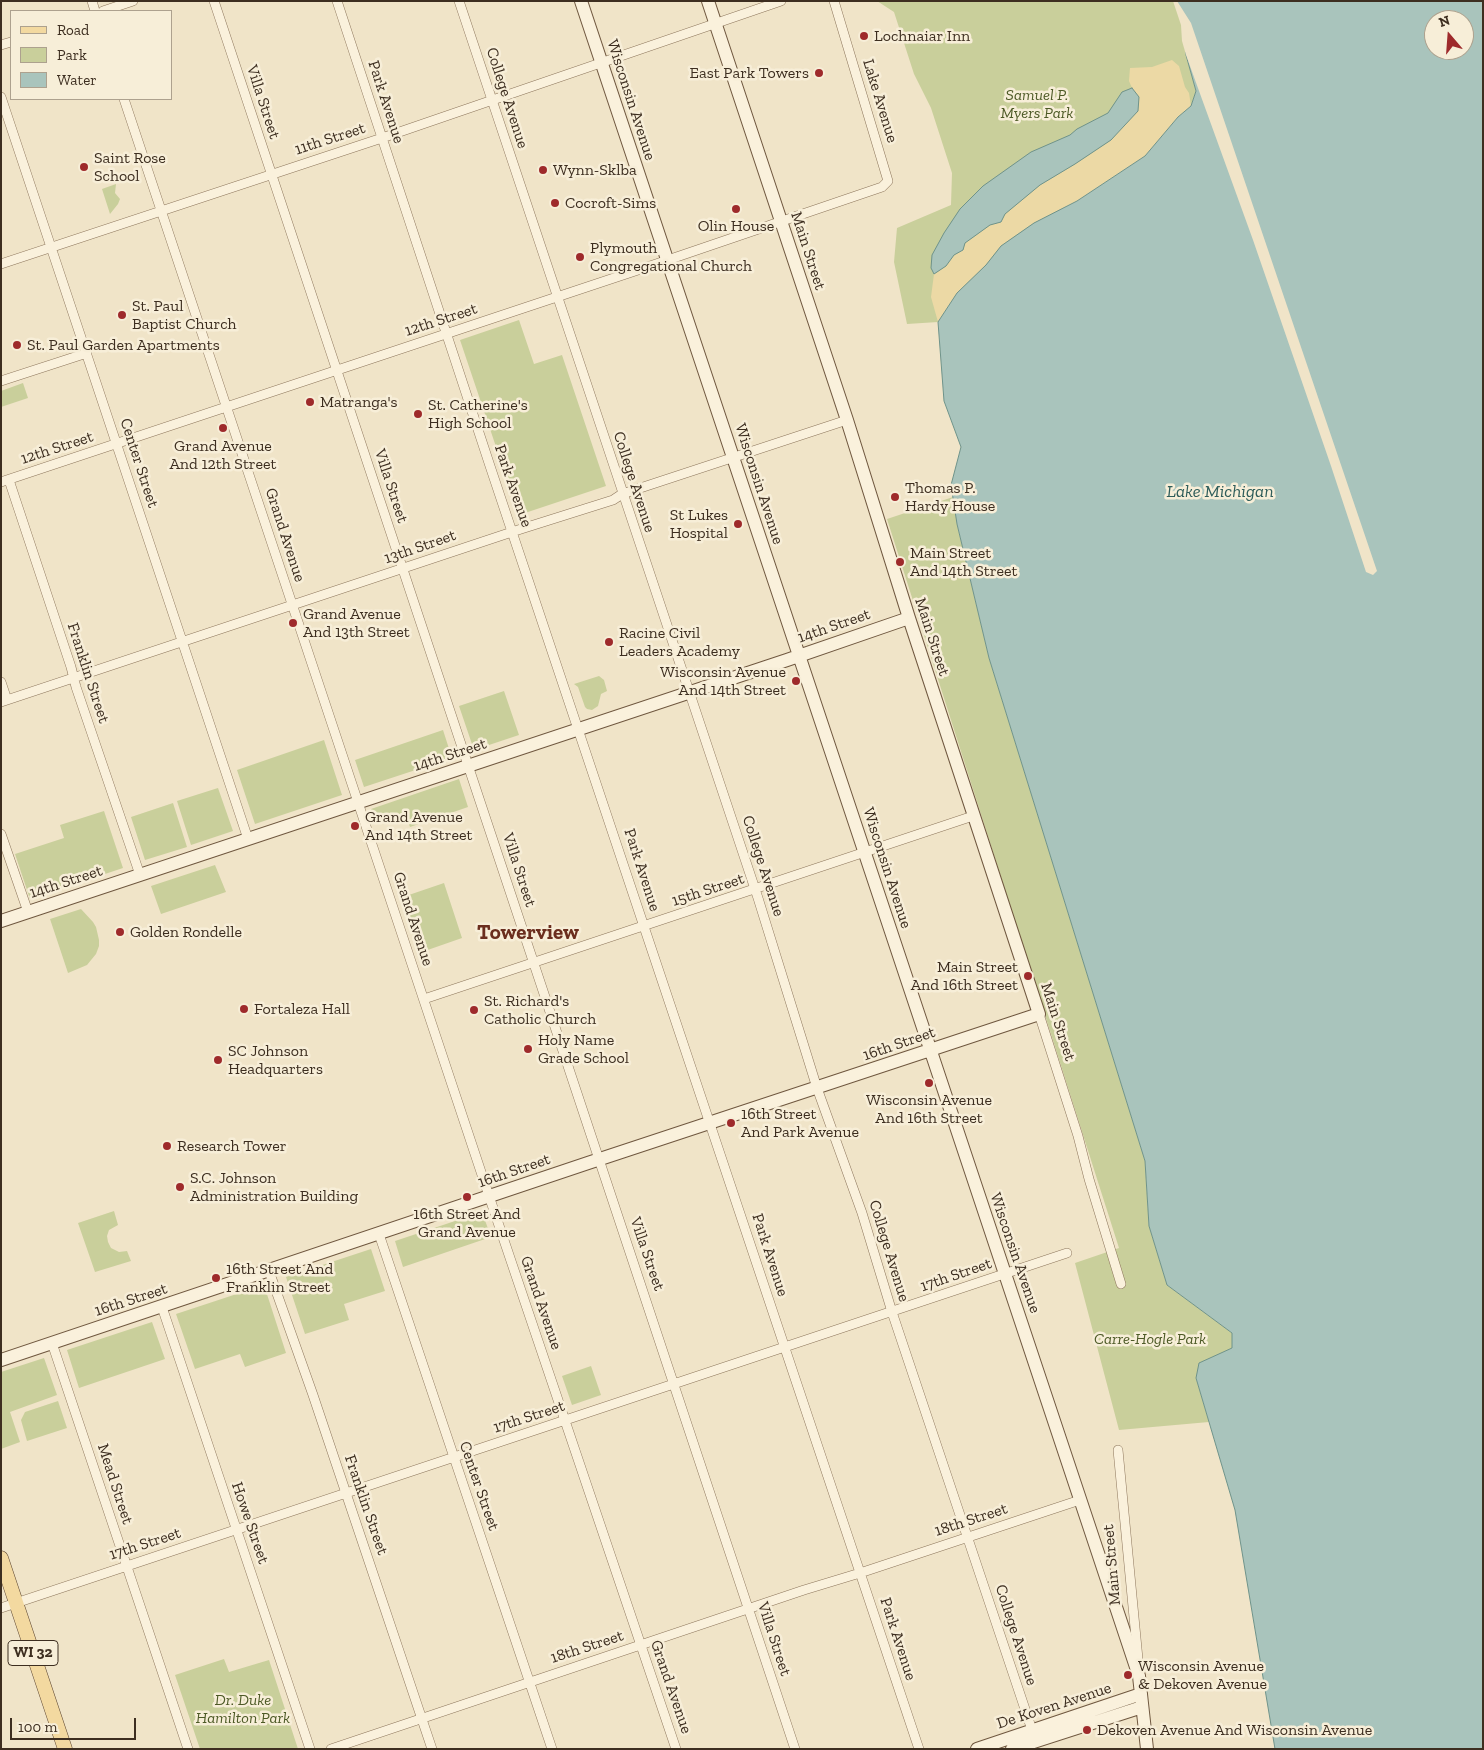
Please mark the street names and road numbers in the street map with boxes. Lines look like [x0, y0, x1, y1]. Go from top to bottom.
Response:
street label: Wisconsin Avenue [602, 37, 660, 163]
street label: College Avenue [482, 45, 532, 151]
street label: Lake Avenue [858, 57, 902, 145]
street label: Park Avenue [364, 58, 408, 146]
street label: Villa Street [242, 63, 284, 141]
street label: 11th Street [292, 119, 368, 159]
street label: Main Street [786, 209, 830, 293]
street label: 12th Street [402, 299, 480, 341]
street label: Center Street [116, 416, 162, 510]
street label: Wisconsin Avenue [730, 421, 788, 547]
street label: 12th Street [18, 427, 96, 469]
street label: College Avenue [609, 429, 659, 535]
street label: Park Avenue [490, 442, 536, 530]
street label: Villa Street [370, 447, 412, 525]
street label: Grand Avenue [261, 486, 309, 584]
street label: 13th Street [382, 526, 458, 568]
street label: Main Street [910, 595, 954, 679]
street label: 14th Street [795, 605, 873, 647]
street label: Franklin Street [63, 620, 113, 726]
street label: 14th Street [411, 734, 489, 776]
street label: Wisconsin Avenue [858, 805, 916, 931]
street label: College Avenue [738, 813, 788, 919]
street label: Park Avenue [620, 826, 664, 914]
street label: Villa Street [498, 831, 540, 909]
street label: 14th Street [27, 861, 105, 903]
street label: 15th Street [669, 869, 747, 911]
street label: Grand Avenue [389, 870, 437, 968]
street label: Main Street [1036, 980, 1080, 1064]
street label: 16th Street [860, 1023, 938, 1065]
street label: 16th Street [475, 1150, 553, 1192]
street label: Wisconsin Avenue [985, 1190, 1045, 1316]
street label: College Avenue [864, 1198, 914, 1304]
street label: Park Avenue [748, 1211, 792, 1299]
street label: Villa Street [625, 1215, 669, 1293]
street label: Grand Avenue [516, 1254, 566, 1352]
street label: 17th Street [918, 1254, 994, 1296]
street label: 16th Street [92, 1279, 170, 1321]
street label: 17th Street [491, 1396, 567, 1438]
street label: Center Street [455, 1439, 503, 1533]
street label: Mead Street [93, 1441, 137, 1527]
street label: Franklin Street [340, 1452, 392, 1558]
street label: Howe Street [227, 1480, 273, 1566]
street label: 18th Street [932, 1499, 1010, 1541]
street label: 17th Street [107, 1523, 183, 1565]
street label: Main Street [1099, 1524, 1125, 1606]
street label: College Avenue [991, 1582, 1041, 1688]
street label: Park Avenue [876, 1595, 920, 1683]
street label: Villa Street [753, 1600, 795, 1678]
street label: 18th Street [548, 1626, 626, 1668]
street label: Grand Avenue [646, 1638, 696, 1736]
road number: WI 32 [8, 1640, 58, 1666]
street label: De Koven Avenue [994, 1678, 1114, 1734]

